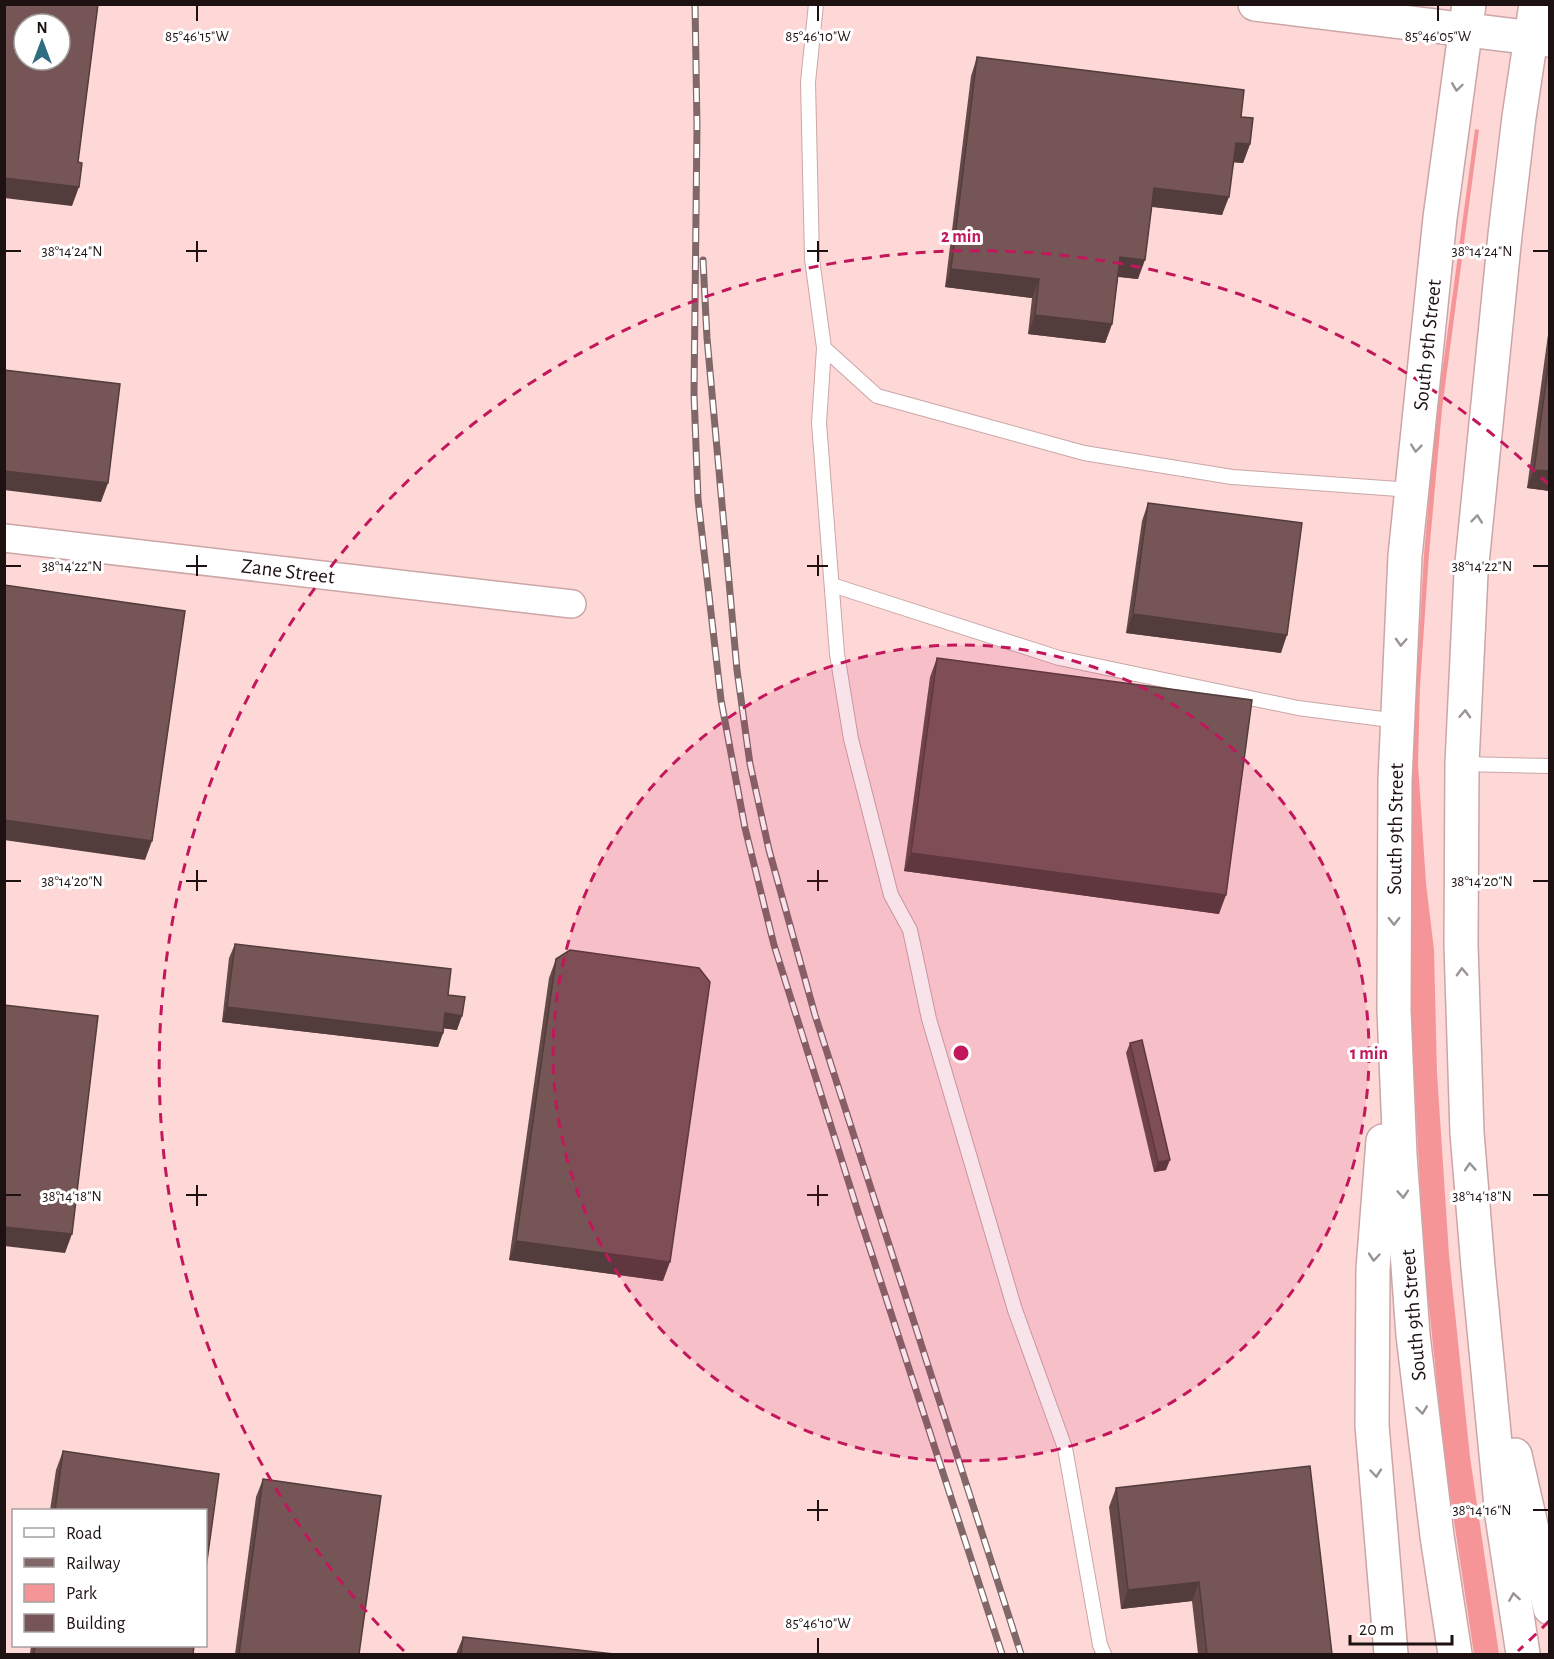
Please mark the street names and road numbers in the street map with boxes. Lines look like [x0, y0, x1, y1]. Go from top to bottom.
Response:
street label: South 9th Street [1410, 278, 1445, 412]
street label: Zane Street [240, 555, 336, 588]
street label: South 9th Street [1384, 763, 1407, 895]
street label: South 9th Street [1397, 1248, 1430, 1382]

